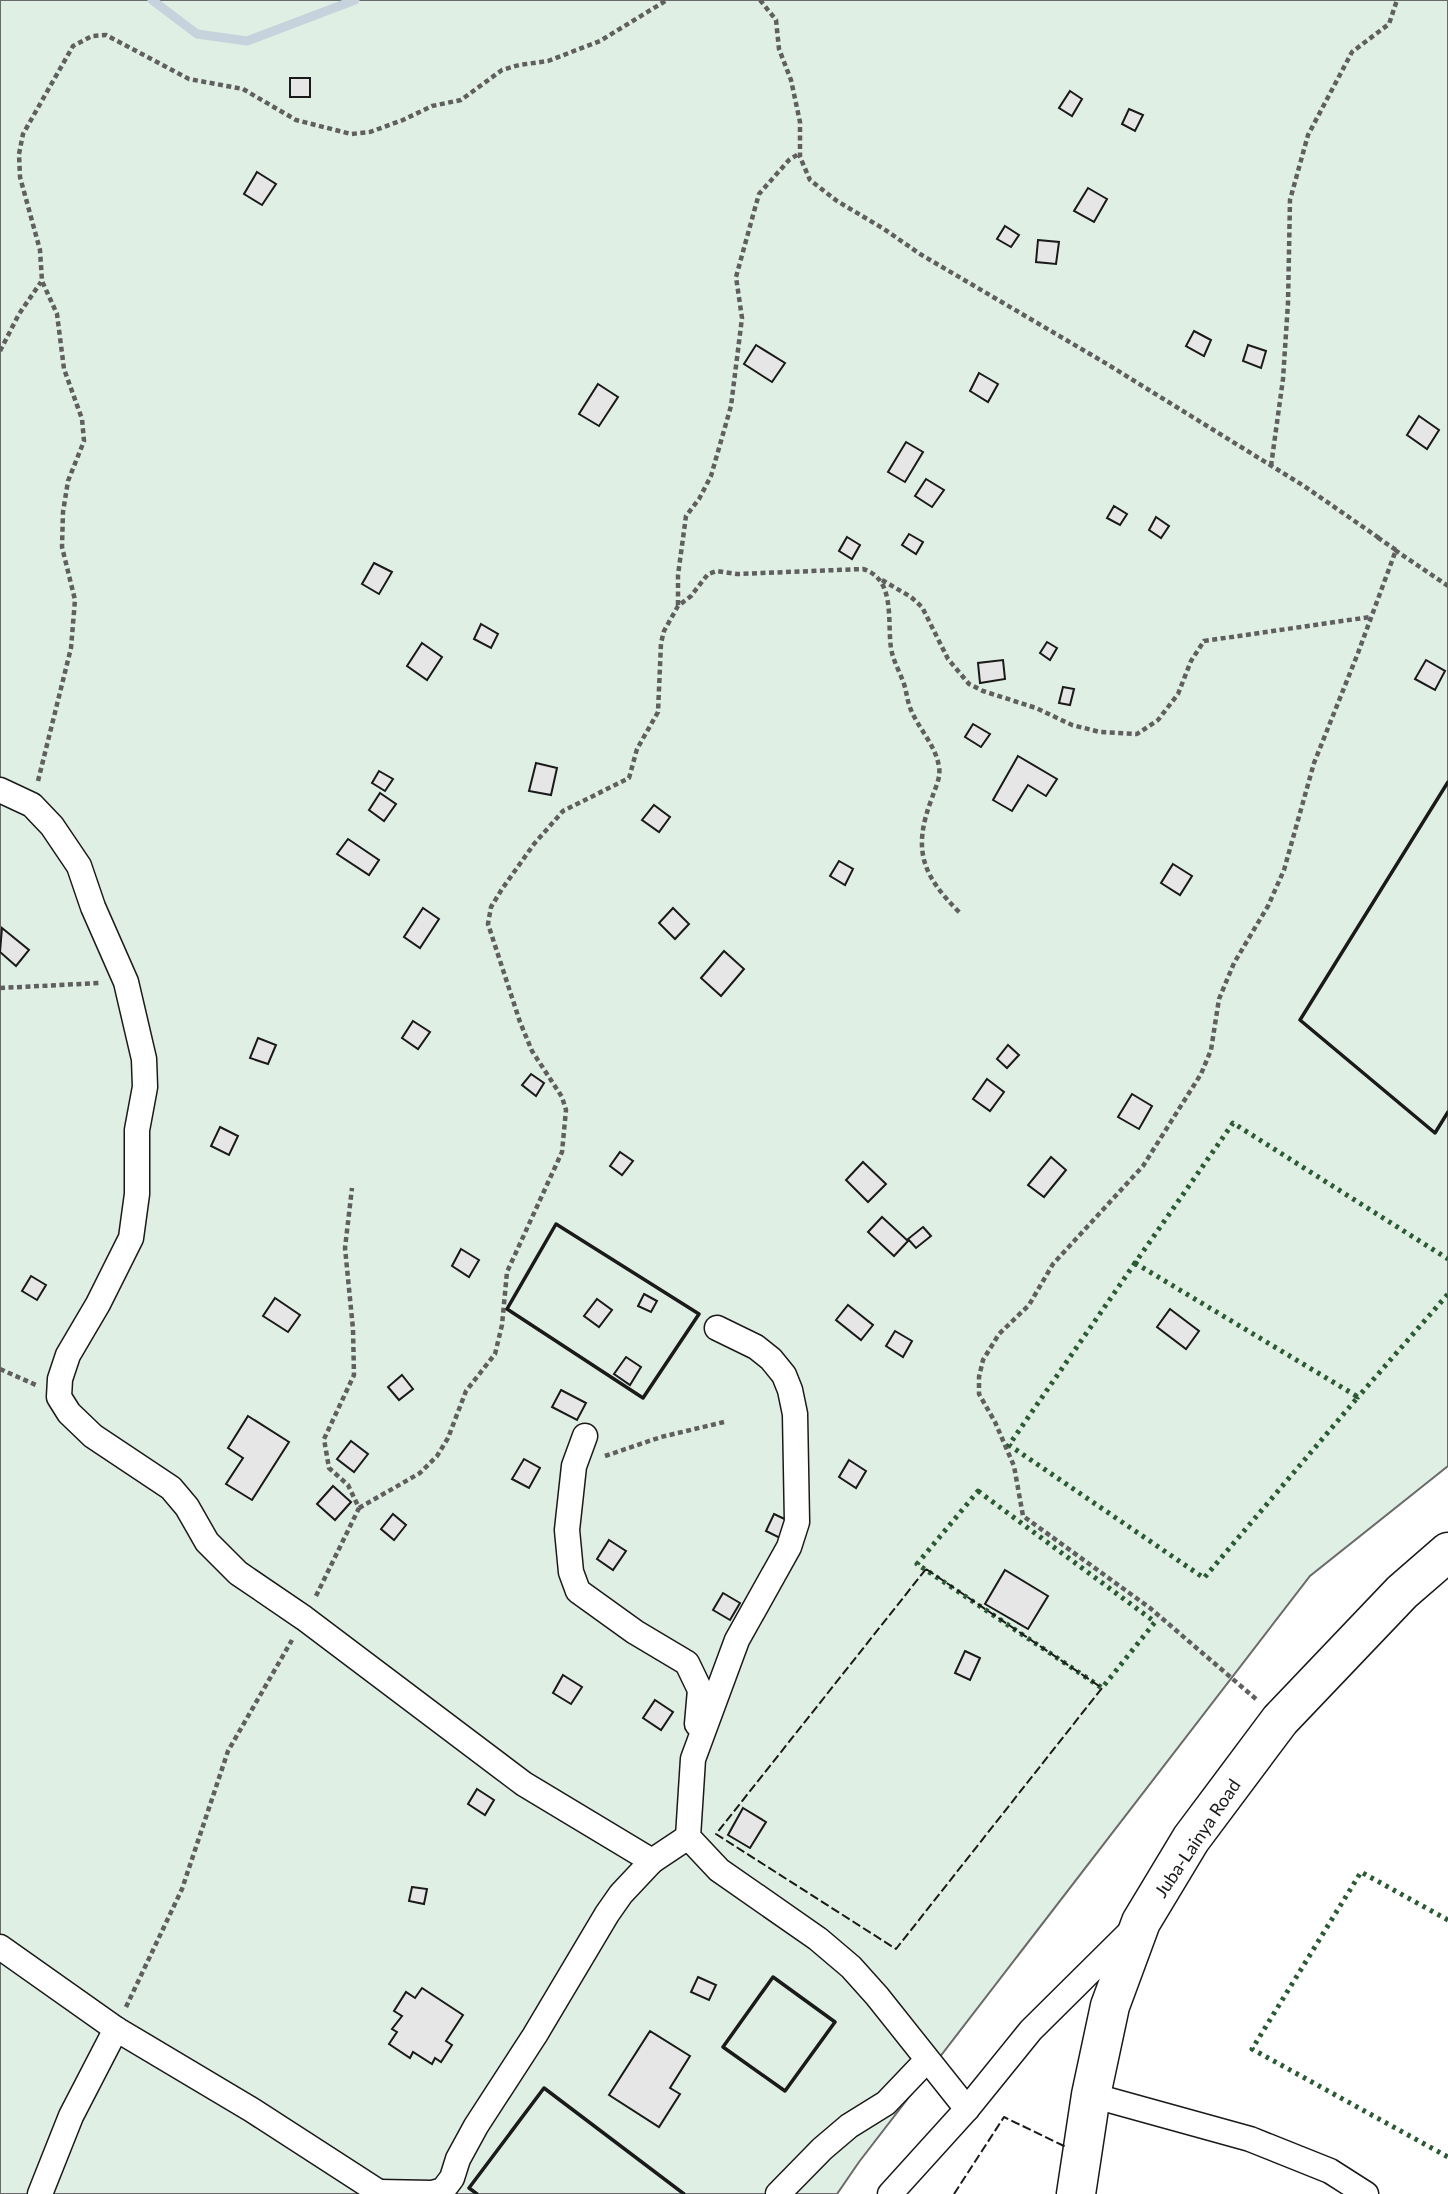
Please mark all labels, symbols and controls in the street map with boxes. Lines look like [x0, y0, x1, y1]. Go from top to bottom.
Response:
street label: Juba-Lainya Road [1149, 1775, 1245, 1901]

